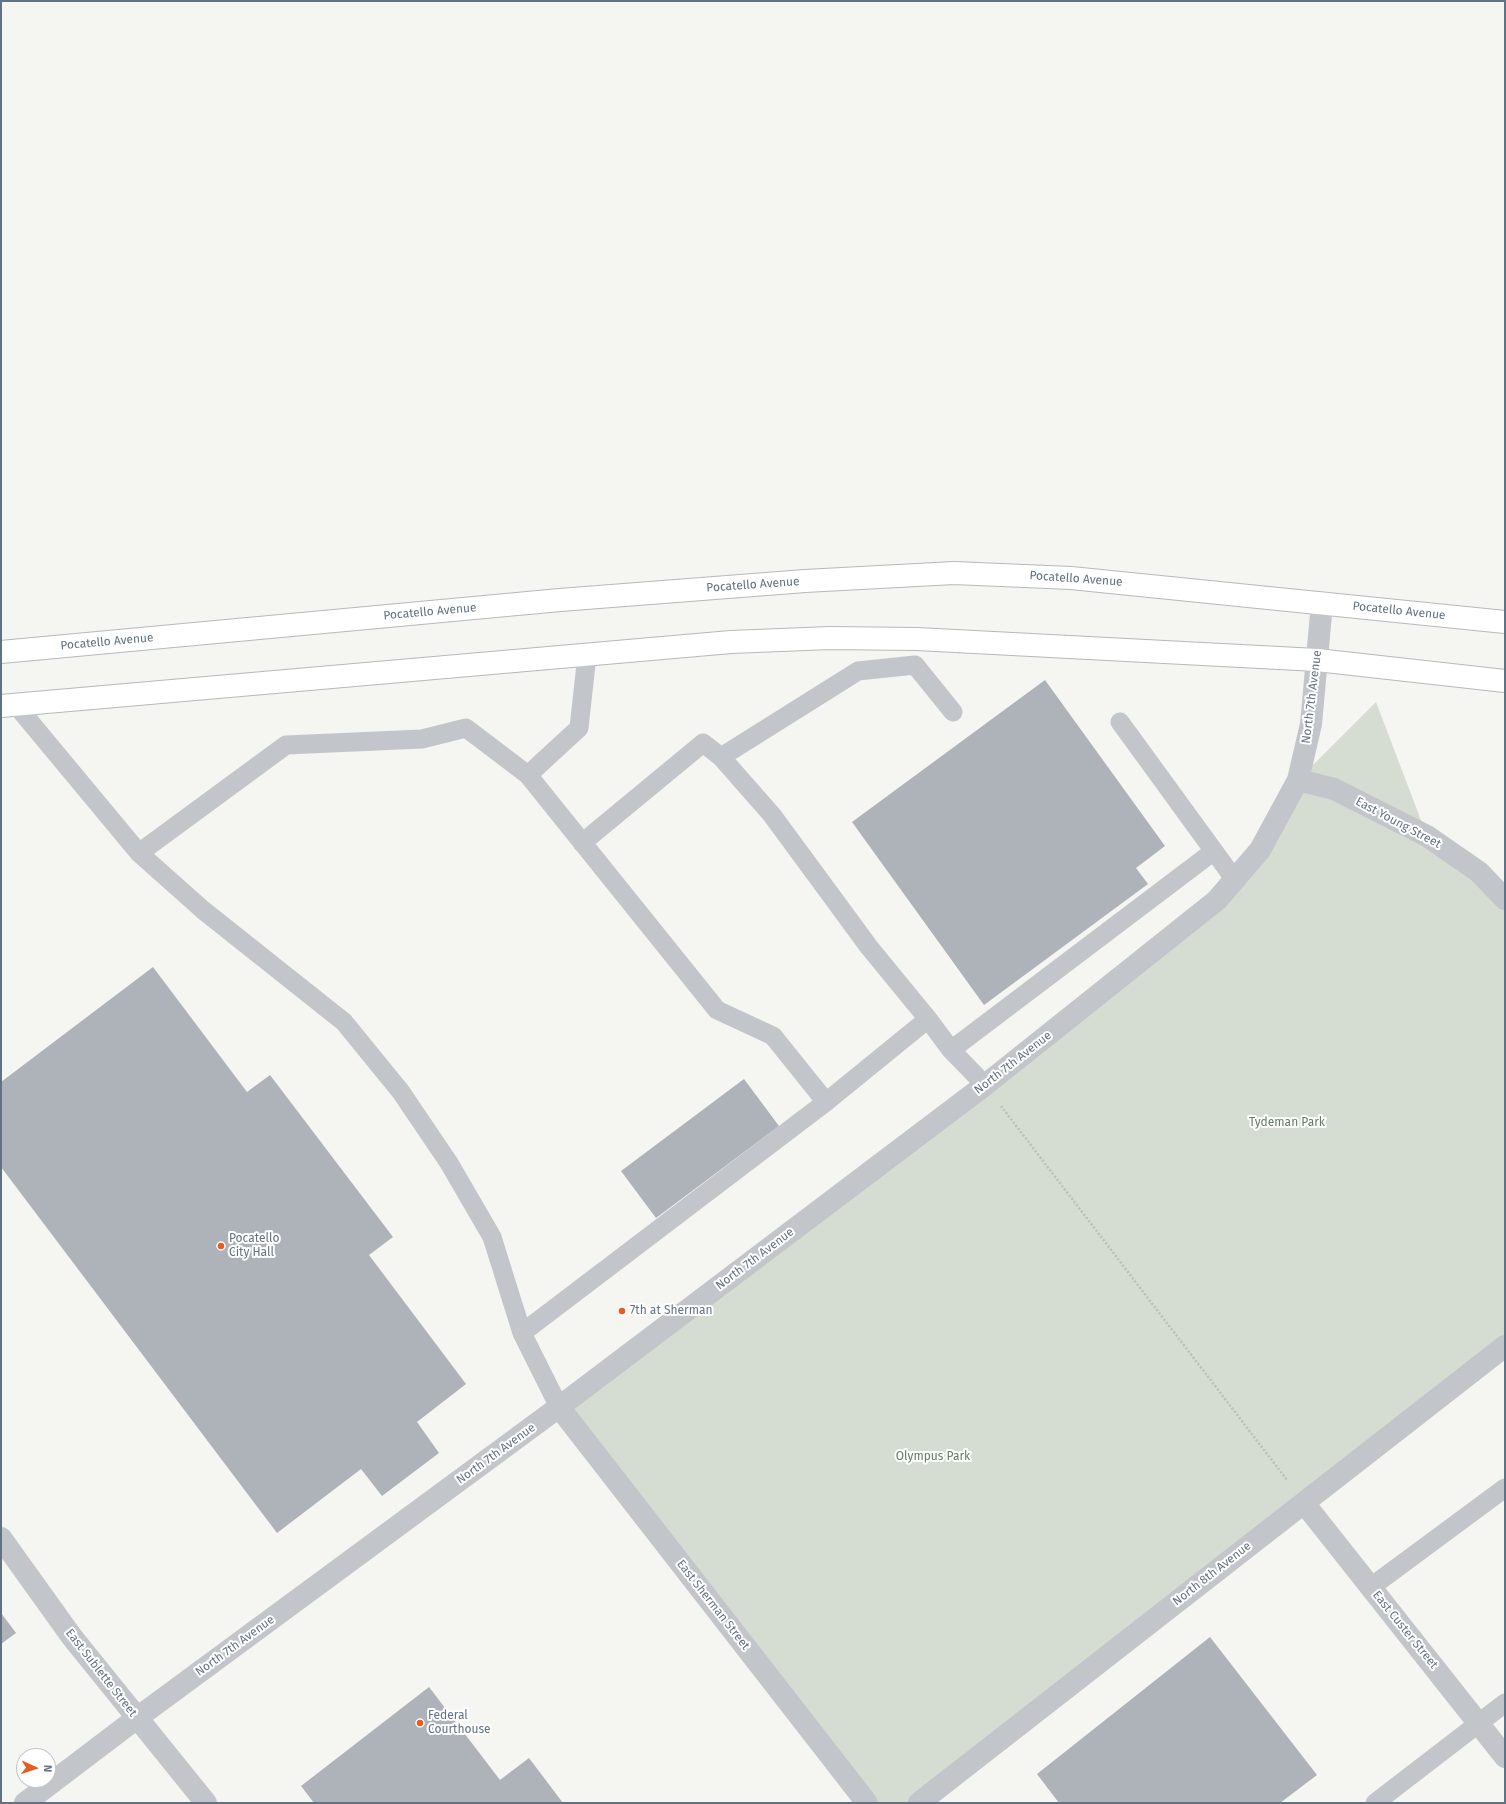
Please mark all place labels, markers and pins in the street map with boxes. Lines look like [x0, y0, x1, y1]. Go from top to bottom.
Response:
place label: Pocatello City Hall [229, 1232, 279, 1260]
marker: Pocatello City Hall [216, 1241, 226, 1251]
place label: 7th at Sherman [630, 1304, 712, 1318]
marker: 7th at Sherman [617, 1306, 627, 1316]
place label: Federal Courthouse [428, 1709, 491, 1737]
marker: Federal Courthouse [415, 1718, 425, 1728]

